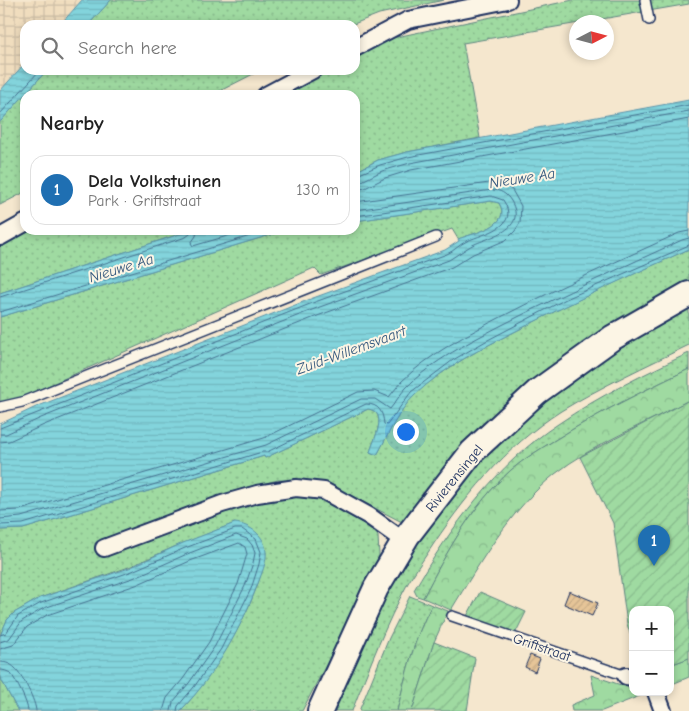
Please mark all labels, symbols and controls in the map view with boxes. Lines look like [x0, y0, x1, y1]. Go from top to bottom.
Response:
north arrow [569, 15, 614, 60]
search box [20, 20, 360, 75]
icon: search [38, 34, 66, 62]
text: Search here [78, 37, 177, 59]
text: Nearby [40, 111, 104, 135]
water label: Nieuwe Aa [488, 164, 557, 192]
text: Dela Volkstuinen [88, 170, 221, 192]
text: 1 [54, 181, 60, 199]
text: 130 m [296, 181, 339, 199]
text: Park · Griftstraat [88, 192, 201, 210]
water label: Nieuwe Aa [87, 250, 156, 286]
water label: Zuid-Willemsvaart [293, 321, 409, 379]
your location [393, 419, 419, 445]
street label: Rivierensingel [422, 441, 487, 515]
pin: 1 [638, 525, 670, 566]
map controls [629, 606, 674, 696]
button: + [629, 606, 674, 651]
street label: Griftstraat [511, 630, 574, 666]
button: − [629, 651, 674, 696]

